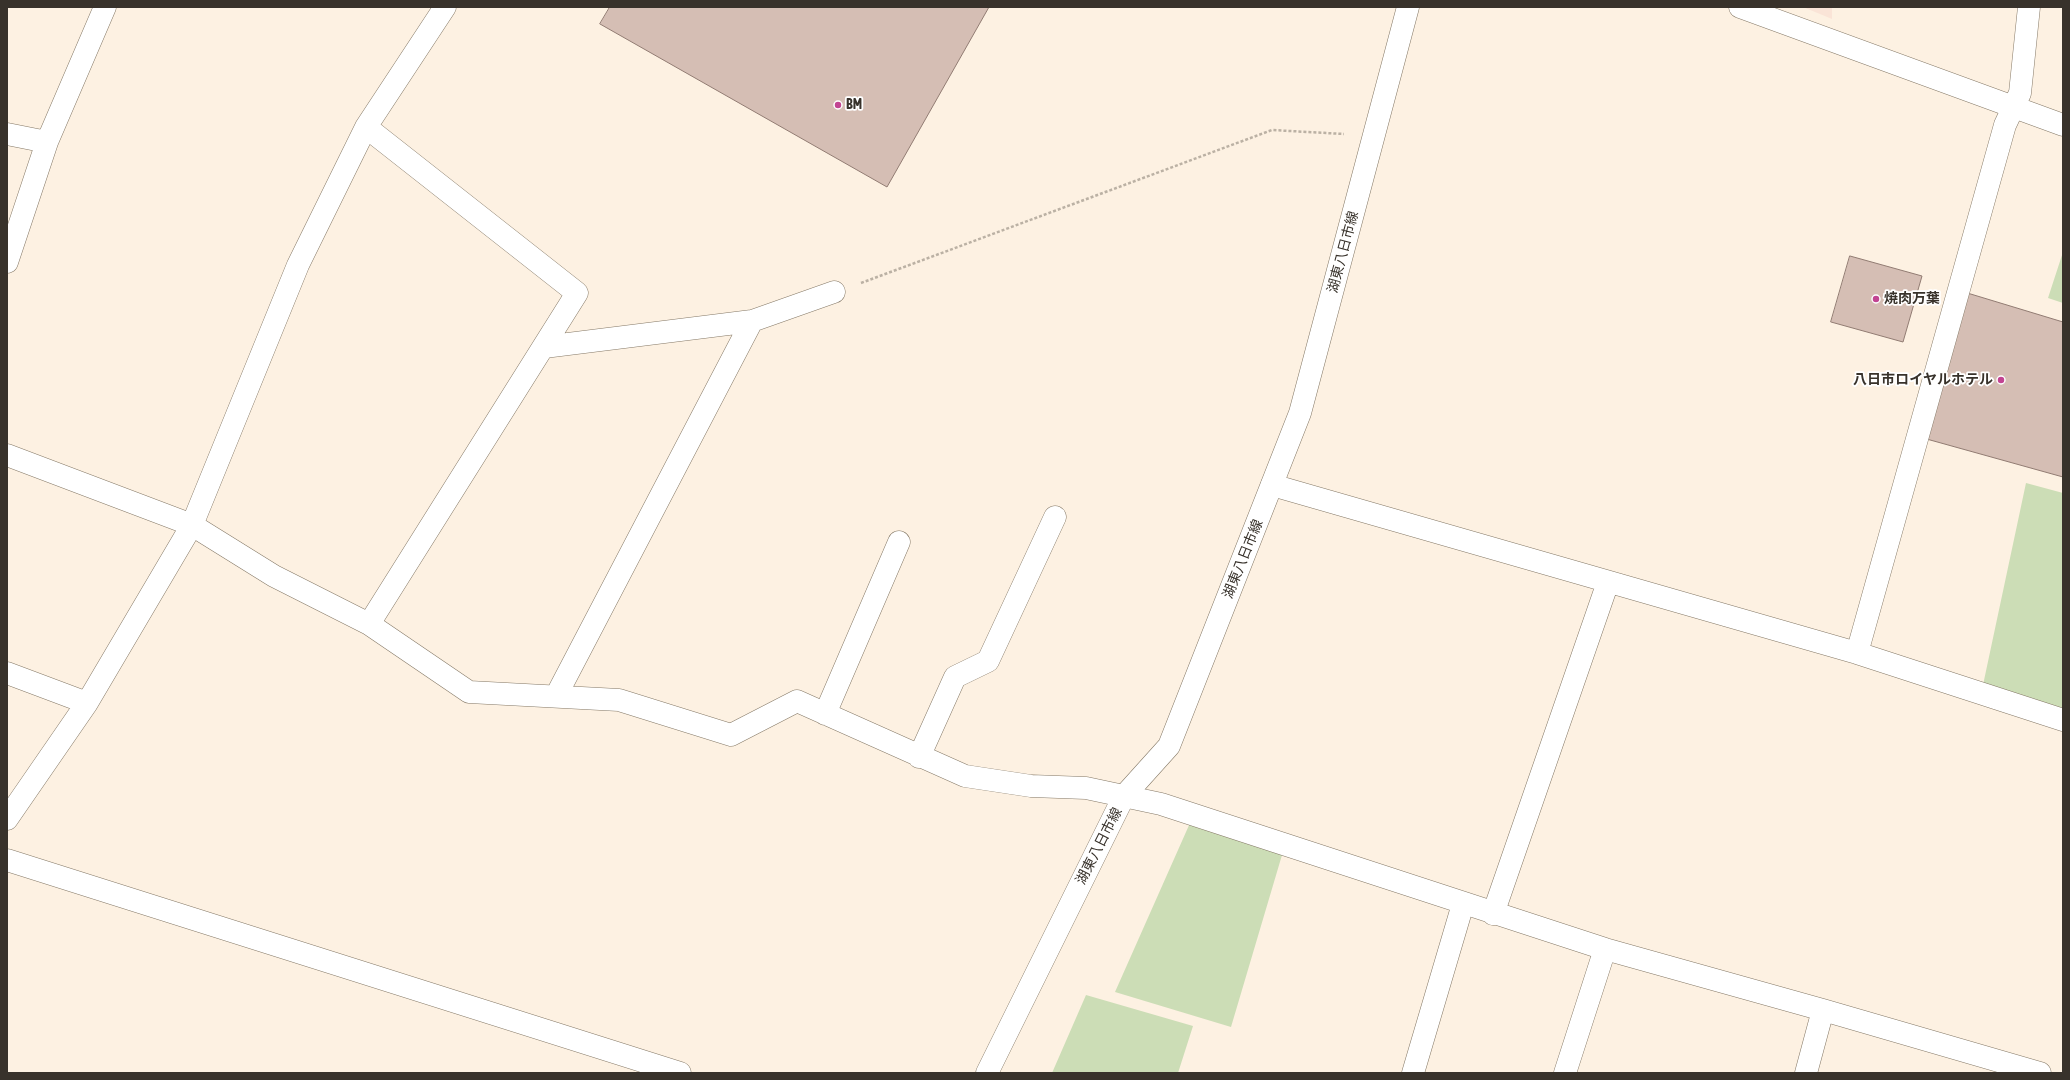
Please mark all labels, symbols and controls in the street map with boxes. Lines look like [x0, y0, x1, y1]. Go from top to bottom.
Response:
place label: BM [846, 97, 862, 113]
marker: BM [833, 100, 843, 110]
street label: 湖東八日市線 [1324, 209, 1362, 295]
place label: 焼肉万葉 [1884, 291, 1940, 307]
marker: 焼肉万葉 [1871, 294, 1881, 304]
place label: 八日市ロイヤルホテル [1853, 372, 1993, 388]
marker: 八日市ロイヤルホテル [1996, 375, 2006, 385]
street label: 湖東八日市線 [1219, 517, 1267, 601]
street label: 湖東八日市線 [1072, 805, 1126, 887]

